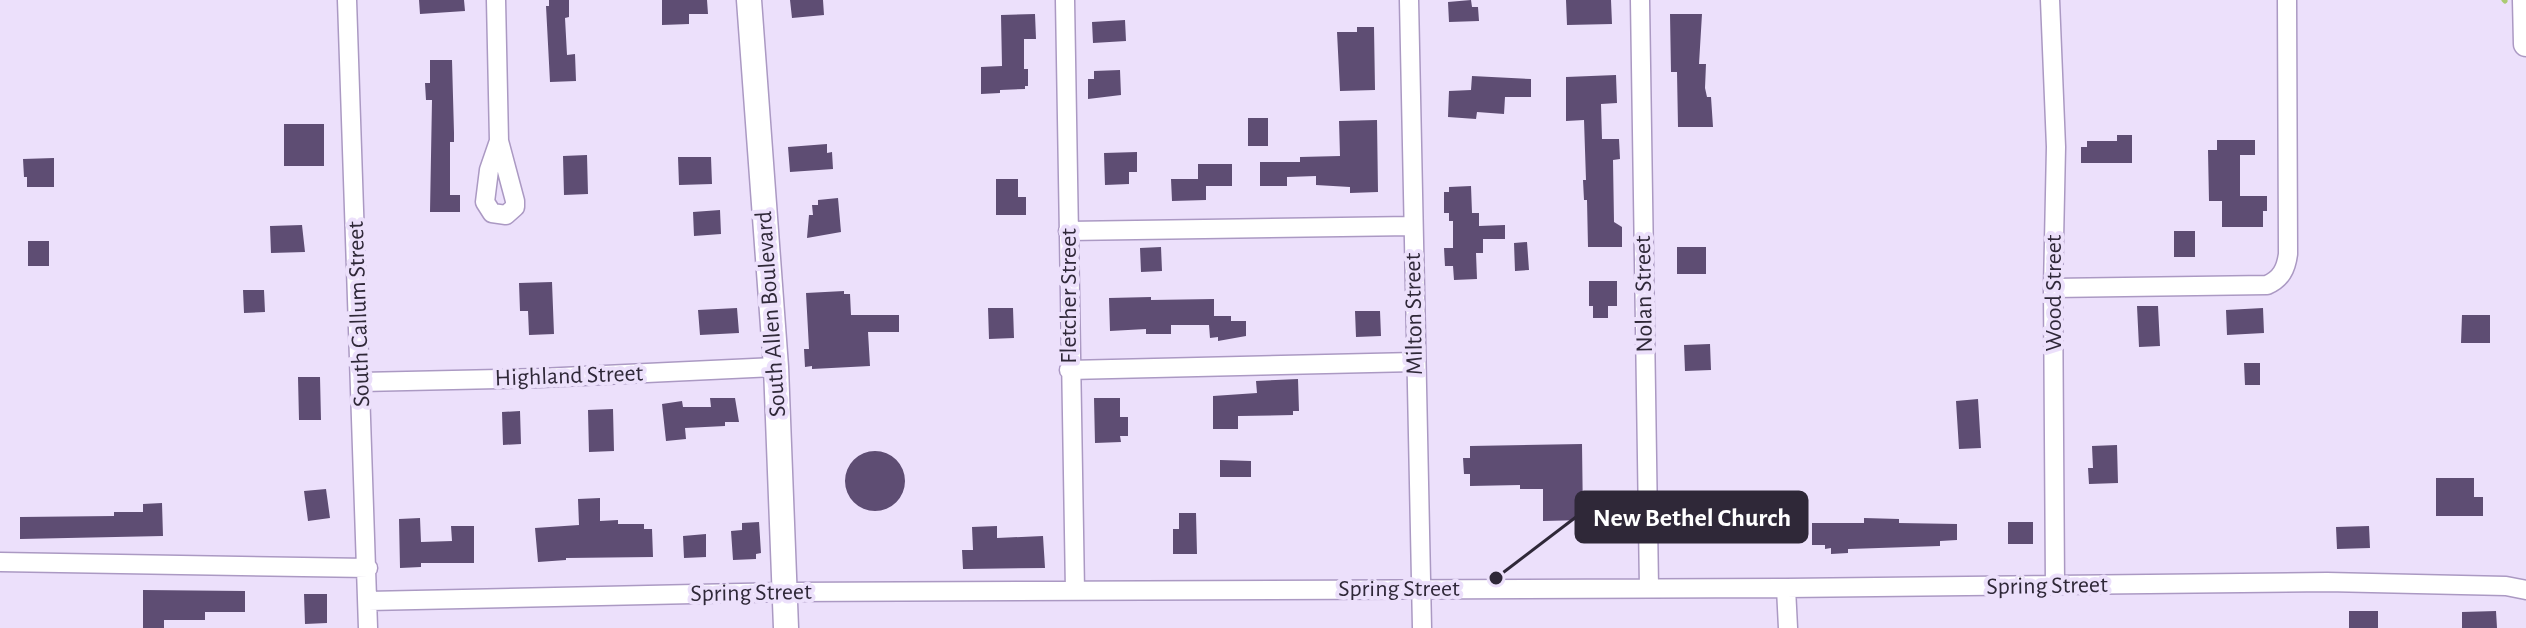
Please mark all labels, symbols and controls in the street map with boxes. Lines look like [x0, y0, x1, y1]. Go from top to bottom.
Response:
street label: South Allen Boulevard [752, 210, 790, 418]
street label: South Callum Street [344, 220, 374, 407]
street label: Fletcher Street [1057, 228, 1081, 364]
street label: Wood Street [2042, 234, 2066, 351]
street label: Nolan Street [1631, 235, 1657, 353]
street label: Milton Street [1401, 252, 1427, 375]
street label: Highland Street [494, 361, 644, 391]
callout: New Bethel Church [1576, 492, 1807, 542]
text: New Bethel Church [1593, 505, 1791, 531]
street label: Spring Street [1986, 573, 2108, 599]
street label: Spring Street [1338, 577, 1460, 601]
street label: Spring Street [690, 580, 812, 606]

